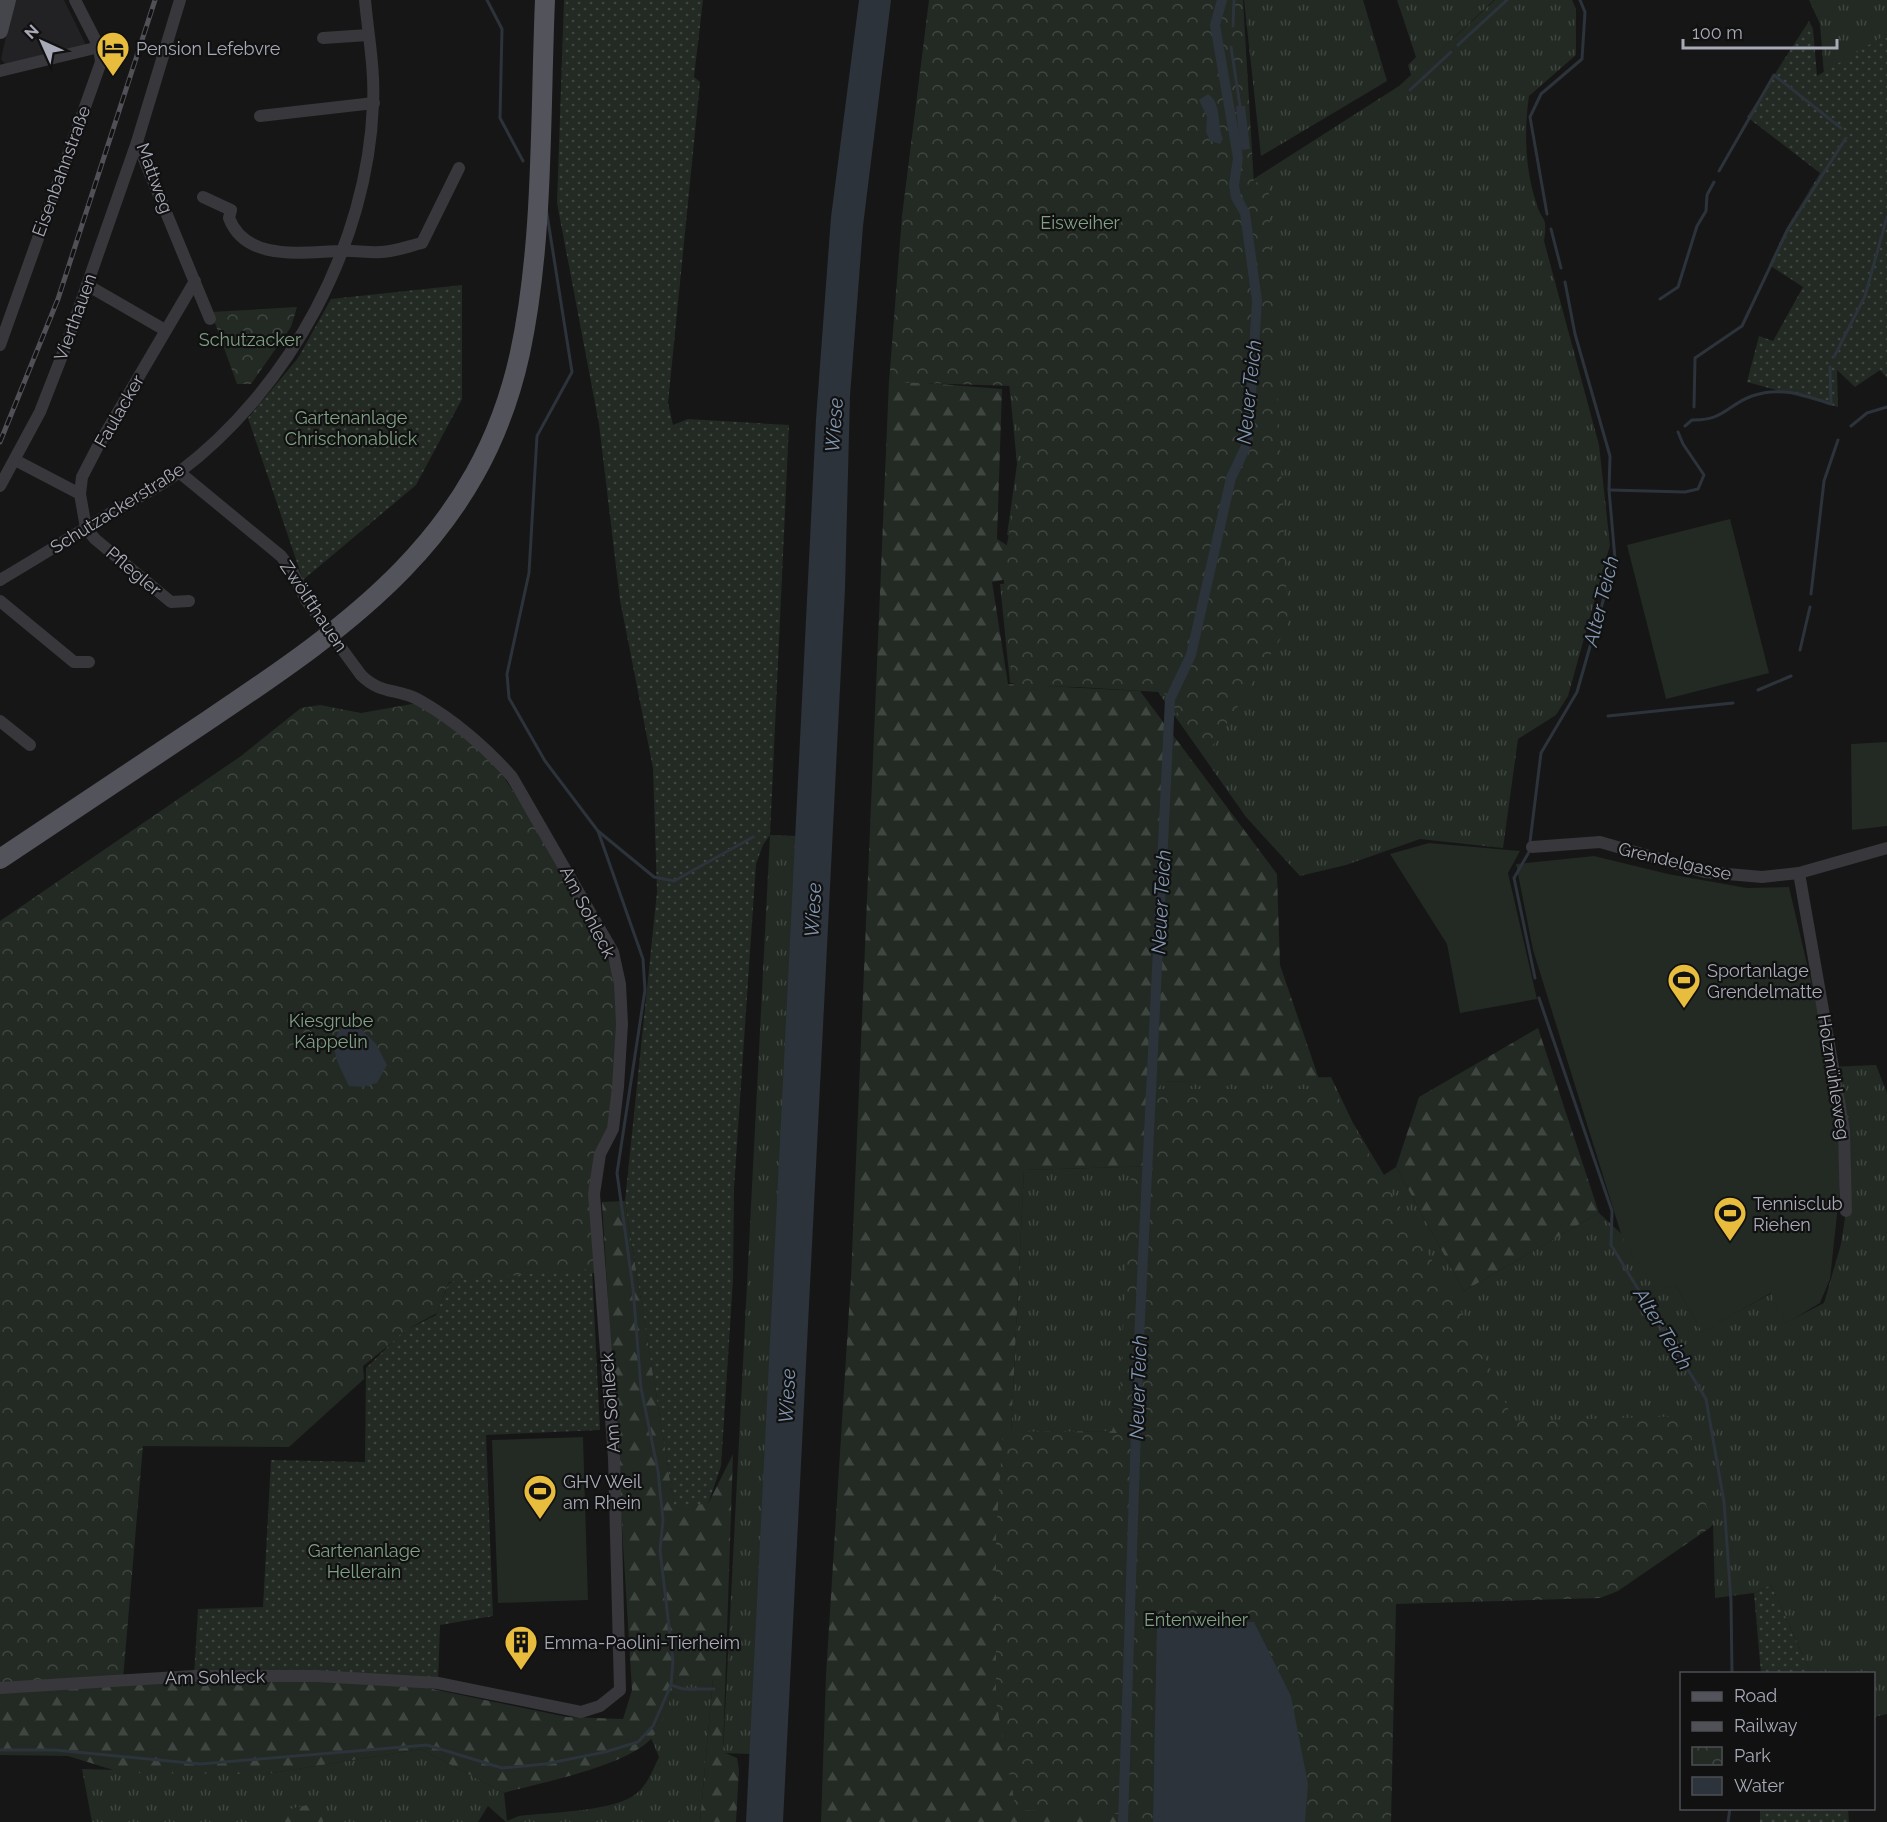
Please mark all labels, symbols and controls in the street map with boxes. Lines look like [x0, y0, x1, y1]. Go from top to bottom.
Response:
north arrow [12, 12, 72, 72]
scale bar [1683, 12, 1838, 50]
text: N [21, 21, 43, 43]
text: 100 m [1692, 22, 1743, 43]
hotel icon: Pension Lefebvre [95, 30, 131, 77]
place label: Pension Lefebvre [136, 38, 281, 59]
street label: Eisenbahnstraße [28, 102, 95, 239]
street label: Mattweg [133, 140, 177, 216]
park label: Eisweiher [1040, 212, 1120, 233]
street label: Vierthauen [50, 271, 100, 363]
park label: Schutzacker [199, 329, 302, 350]
water label: Neuer Teich [1232, 339, 1266, 445]
street label: Faulacker [90, 370, 149, 451]
water label: Wiese [820, 396, 848, 453]
park label: Gartenanlage Chrischonablick [285, 407, 418, 449]
street label: Schutzackerstraße [46, 458, 188, 558]
street label: Pflegler [102, 542, 166, 600]
water label: Alter Teich [1578, 553, 1624, 650]
street label: Zwölfthauen [276, 557, 352, 655]
street label: Grendelgasse [1616, 838, 1734, 884]
water label: Neuer Teich [1146, 849, 1176, 955]
street label: Am Sohleck [556, 863, 620, 962]
water label: Wiese [800, 882, 826, 938]
place label: Sportanlage Grendelmatte [1707, 960, 1823, 1002]
sports icon: Sportanlage Grendelmatte [1666, 962, 1702, 1009]
park label: Kiesgrube Käppelin [289, 1010, 374, 1052]
street label: Holzmühleweg [1814, 1013, 1854, 1141]
place label: Tennisclub Riehen [1753, 1193, 1843, 1235]
sports icon: Tennisclub Riehen [1712, 1195, 1748, 1242]
water label: Alter Teich [1628, 1283, 1698, 1374]
water label: Neuer Teich [1124, 1334, 1152, 1440]
street label: Am Sohleck [596, 1352, 624, 1454]
water label: Wiese [774, 1368, 800, 1424]
place label: GHV Weil am Rhein [563, 1471, 642, 1513]
sports icon: GHV Weil am Rhein [522, 1473, 558, 1520]
park label: Gartenanlage Hellerain [308, 1540, 421, 1582]
park label: Entenweiher [1144, 1609, 1249, 1630]
building icon: Emma-Paolini-Tierheim [503, 1624, 539, 1671]
place label: Emma-Paolini-Tierheim [544, 1632, 740, 1653]
street label: Am Sohleck [165, 1666, 266, 1688]
legend [1680, 1672, 1875, 1810]
text: Road [1734, 1685, 1777, 1706]
text: Railway [1734, 1715, 1798, 1736]
text: Park [1734, 1745, 1771, 1766]
text: Water [1734, 1775, 1785, 1796]

